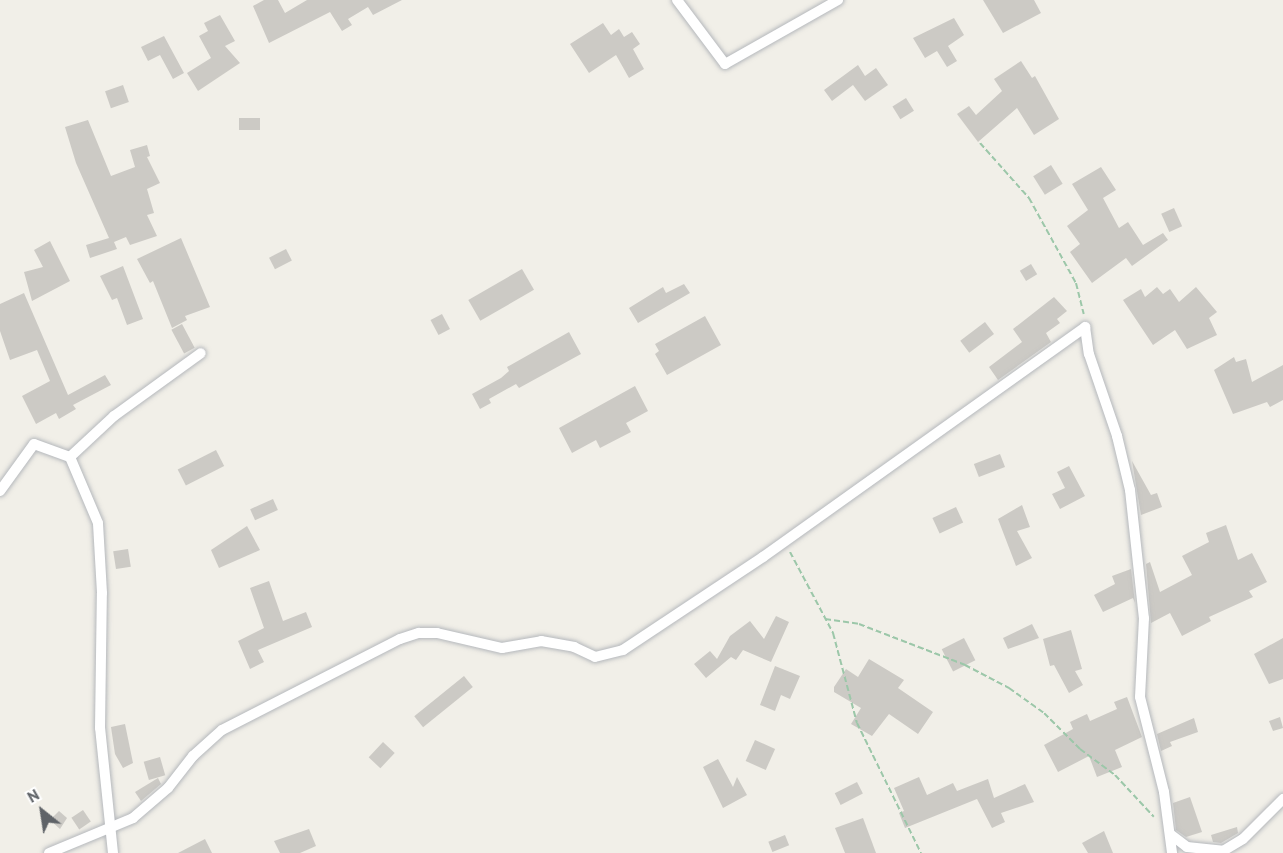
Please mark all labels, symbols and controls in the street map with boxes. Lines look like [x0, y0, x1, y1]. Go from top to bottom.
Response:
north arrow [12, 781, 72, 841]
text: N [23, 784, 43, 807]

